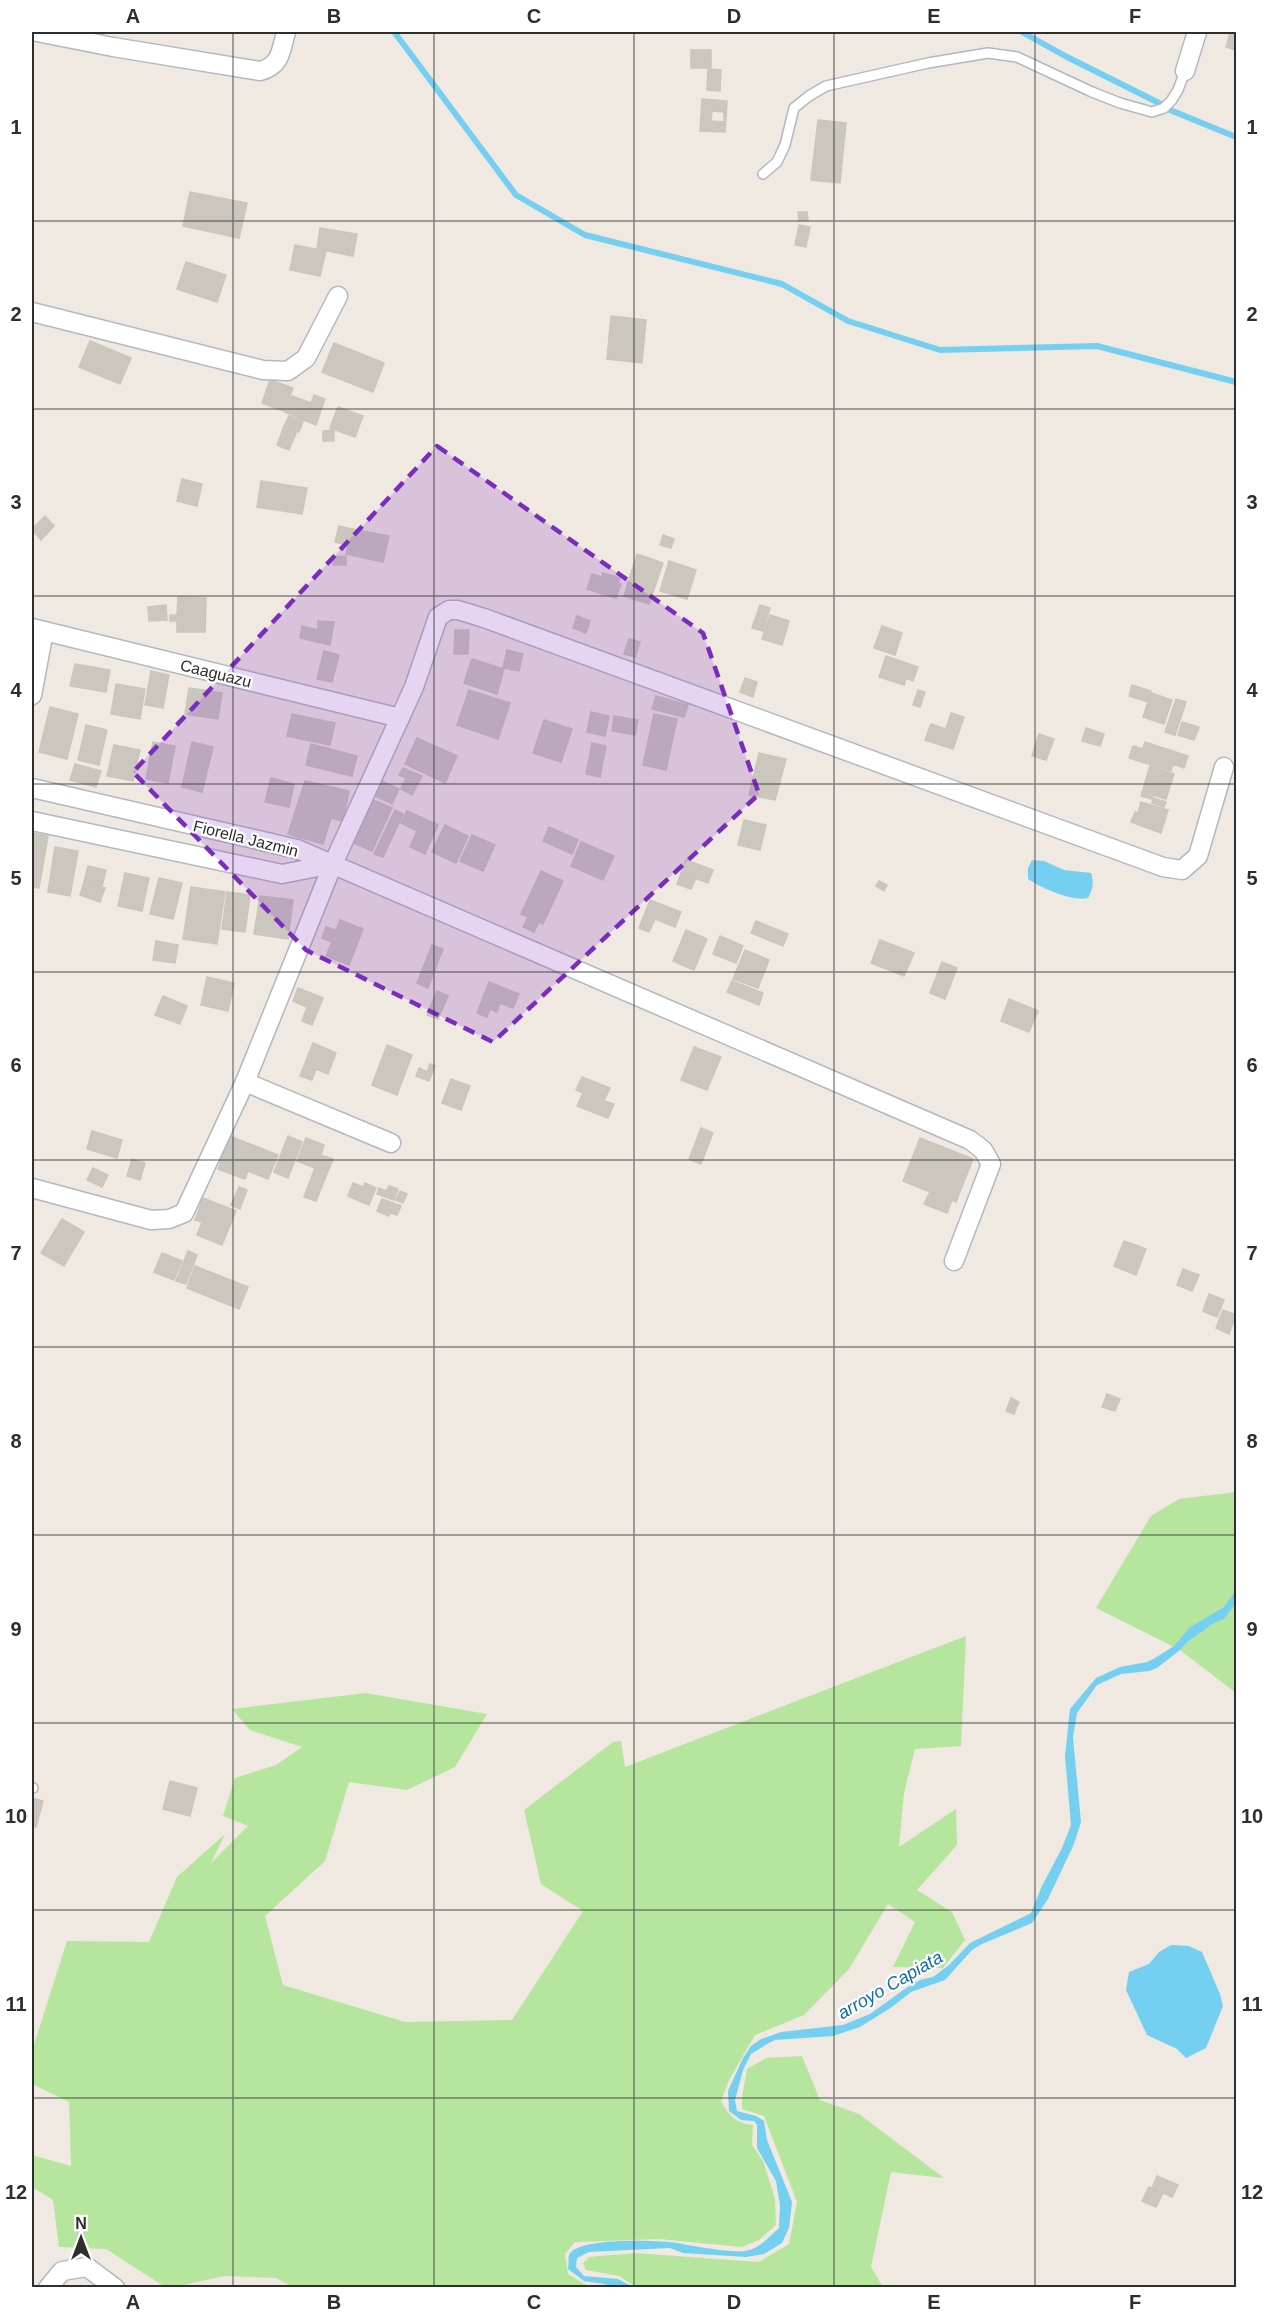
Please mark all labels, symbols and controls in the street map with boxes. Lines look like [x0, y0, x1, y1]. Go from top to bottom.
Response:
text: A [126, 5, 140, 27]
text: B [327, 5, 341, 27]
text: C [527, 5, 541, 27]
text: D [727, 5, 741, 27]
text: E [927, 5, 941, 27]
text: F [1129, 5, 1141, 27]
text: 1 [10, 116, 22, 138]
text: 1 [1246, 116, 1258, 138]
text: 2 [10, 303, 22, 325]
text: 2 [1246, 303, 1258, 325]
text: 3 [10, 491, 22, 513]
text: 3 [1246, 491, 1258, 513]
street label: Caaguazu [178, 656, 253, 691]
text: 4 [10, 679, 22, 701]
text: 4 [1246, 679, 1258, 701]
street label: Fiorella Jazmin [192, 817, 300, 860]
text: 5 [10, 867, 22, 889]
text: 5 [1246, 867, 1258, 889]
text: 6 [10, 1054, 22, 1076]
text: 6 [1246, 1054, 1258, 1076]
text: 7 [10, 1242, 22, 1264]
text: 7 [1246, 1242, 1258, 1264]
text: 8 [10, 1430, 22, 1452]
text: 8 [1246, 1430, 1258, 1452]
text: 9 [10, 1618, 22, 1640]
text: 9 [1246, 1618, 1258, 1640]
text: 10 [5, 1805, 27, 1827]
text: 10 [1241, 1805, 1263, 1827]
water label: arroyo Capiata [834, 1947, 946, 2023]
text: 11 [5, 1993, 27, 2015]
text: 11 [1241, 1993, 1263, 2015]
text: 12 [5, 2181, 27, 2203]
text: 12 [1241, 2181, 1263, 2203]
north arrow [51, 2208, 111, 2268]
text: N [75, 2215, 87, 2232]
text: A [126, 2291, 140, 2313]
text: B [327, 2291, 341, 2313]
text: C [527, 2291, 541, 2313]
text: D [727, 2291, 741, 2313]
text: E [927, 2291, 941, 2313]
text: F [1129, 2291, 1141, 2313]

